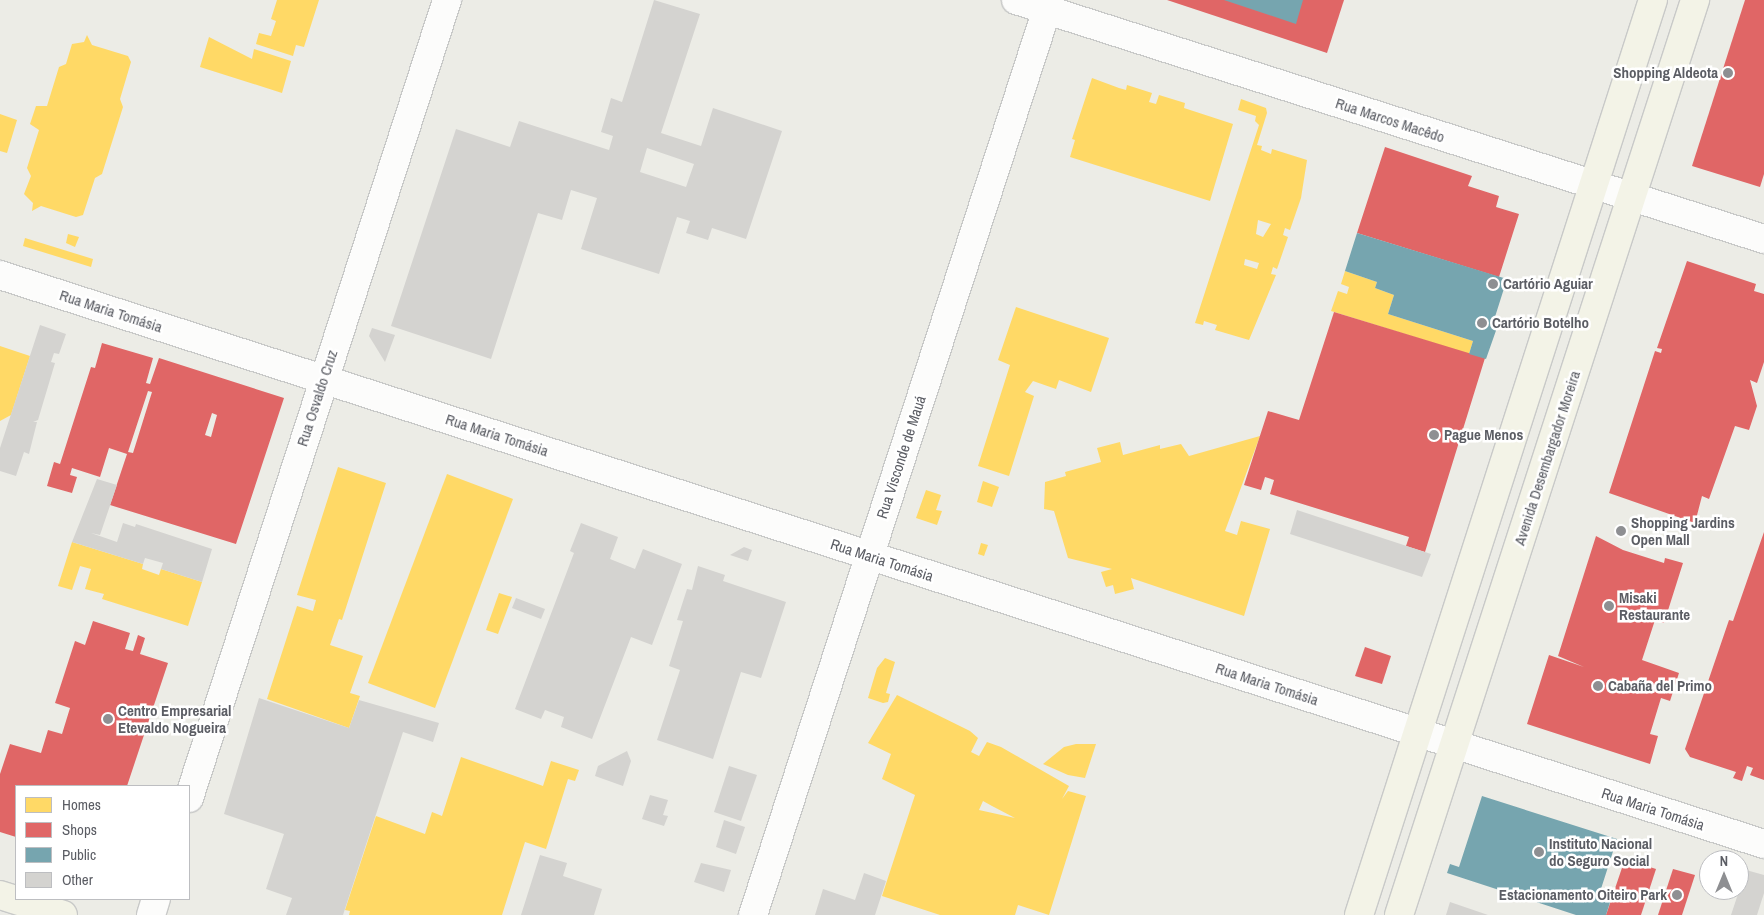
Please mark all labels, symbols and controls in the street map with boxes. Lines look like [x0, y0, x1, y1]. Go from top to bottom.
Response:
place label: Shopping Aldeota [1613, 64, 1718, 82]
marker: Shopping Aldeota [1722, 67, 1734, 79]
street label: Rua Marcos Macêdo [1333, 94, 1447, 146]
place label: Cartório Aguiar [1503, 275, 1593, 293]
marker: Cartório Aguiar [1487, 278, 1499, 290]
street label: Rua Maria Tomásia [57, 286, 165, 336]
place label: Cartório Botelho [1492, 314, 1589, 332]
marker: Cartório Botelho [1476, 317, 1488, 329]
street label: Rua Osvaldo Cruz [293, 347, 341, 449]
street label: Avenida Desembargador Moreira [1510, 369, 1584, 547]
street label: Rua Visconde de Mauá [873, 393, 929, 521]
street label: Rua Maria Tomásia [443, 410, 551, 460]
place label: Pague Menos [1444, 426, 1523, 444]
marker: Pague Menos [1428, 429, 1440, 441]
place label: Shopping Jardins Open Mall [1631, 513, 1735, 548]
marker: Shopping Jardins Open Mall [1615, 525, 1627, 537]
street label: Rua Maria Tomásia [828, 535, 936, 585]
place label: Misaki Restaurante [1619, 588, 1690, 623]
marker: Misaki Restaurante [1603, 600, 1615, 612]
street label: Rua Maria Tomásia [1213, 659, 1321, 709]
place label: Cabaña del Primo [1608, 677, 1712, 695]
marker: Cabaña del Primo [1592, 680, 1604, 692]
place label: Centro Empresarial Etevaldo Nogueira [118, 701, 231, 736]
marker: Centro Empresarial Etevaldo Nogueira [102, 713, 114, 725]
street label: Rua Maria Tomásia [1599, 784, 1707, 834]
legend [15, 785, 190, 900]
text: Homes [62, 794, 101, 815]
text: Shops [62, 819, 97, 840]
place label: Instituto Nacional do Seguro Social [1549, 834, 1652, 869]
text: Public [62, 844, 96, 865]
marker: Instituto Nacional do Seguro Social [1533, 846, 1545, 858]
north arrow [1699, 850, 1749, 900]
text: N [1720, 852, 1728, 870]
text: Other [62, 869, 93, 890]
place label: Estacionamento Oiteiro Park [1499, 886, 1667, 904]
marker: Estacionamento Oiteiro Park [1671, 889, 1683, 901]

